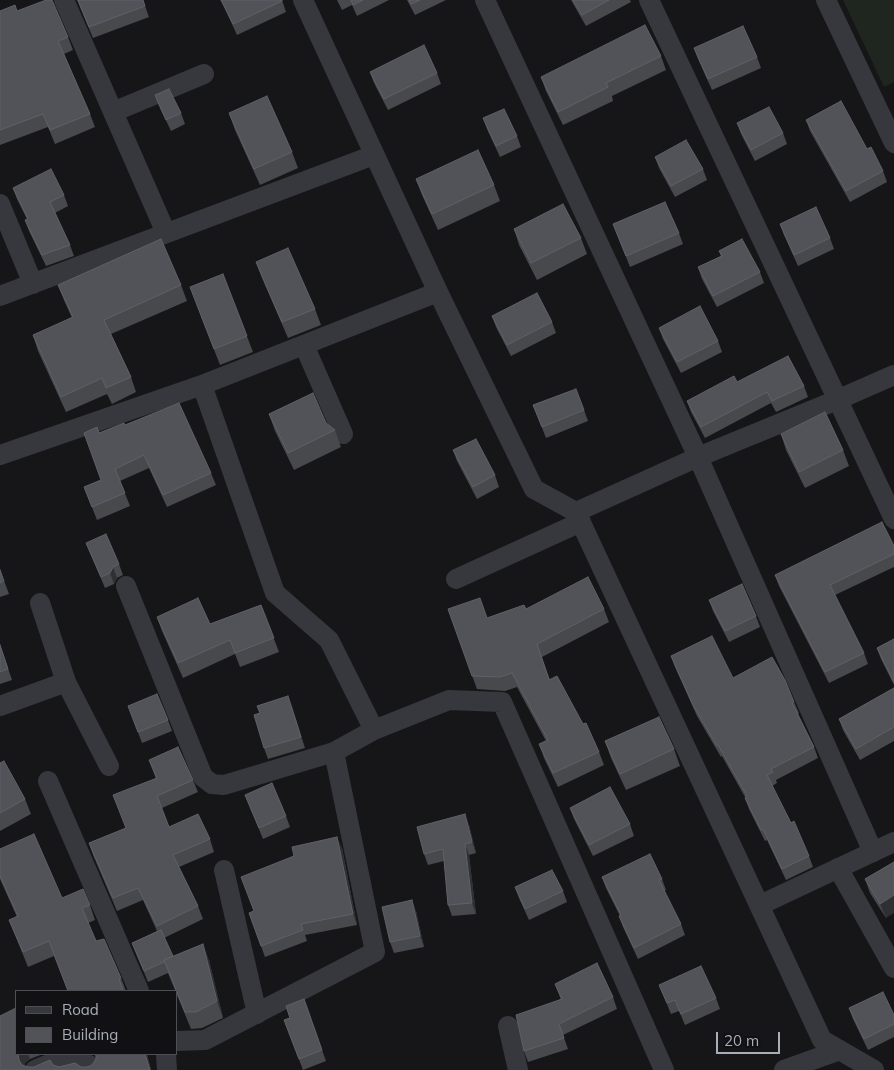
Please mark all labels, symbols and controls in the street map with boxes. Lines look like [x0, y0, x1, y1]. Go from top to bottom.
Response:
legend [15, 990, 178, 1055]
text: Road [62, 1000, 99, 1019]
scale bar [719, 1022, 783, 1054]
text: Building [62, 1025, 118, 1044]
text: 20 m [724, 1031, 759, 1050]

